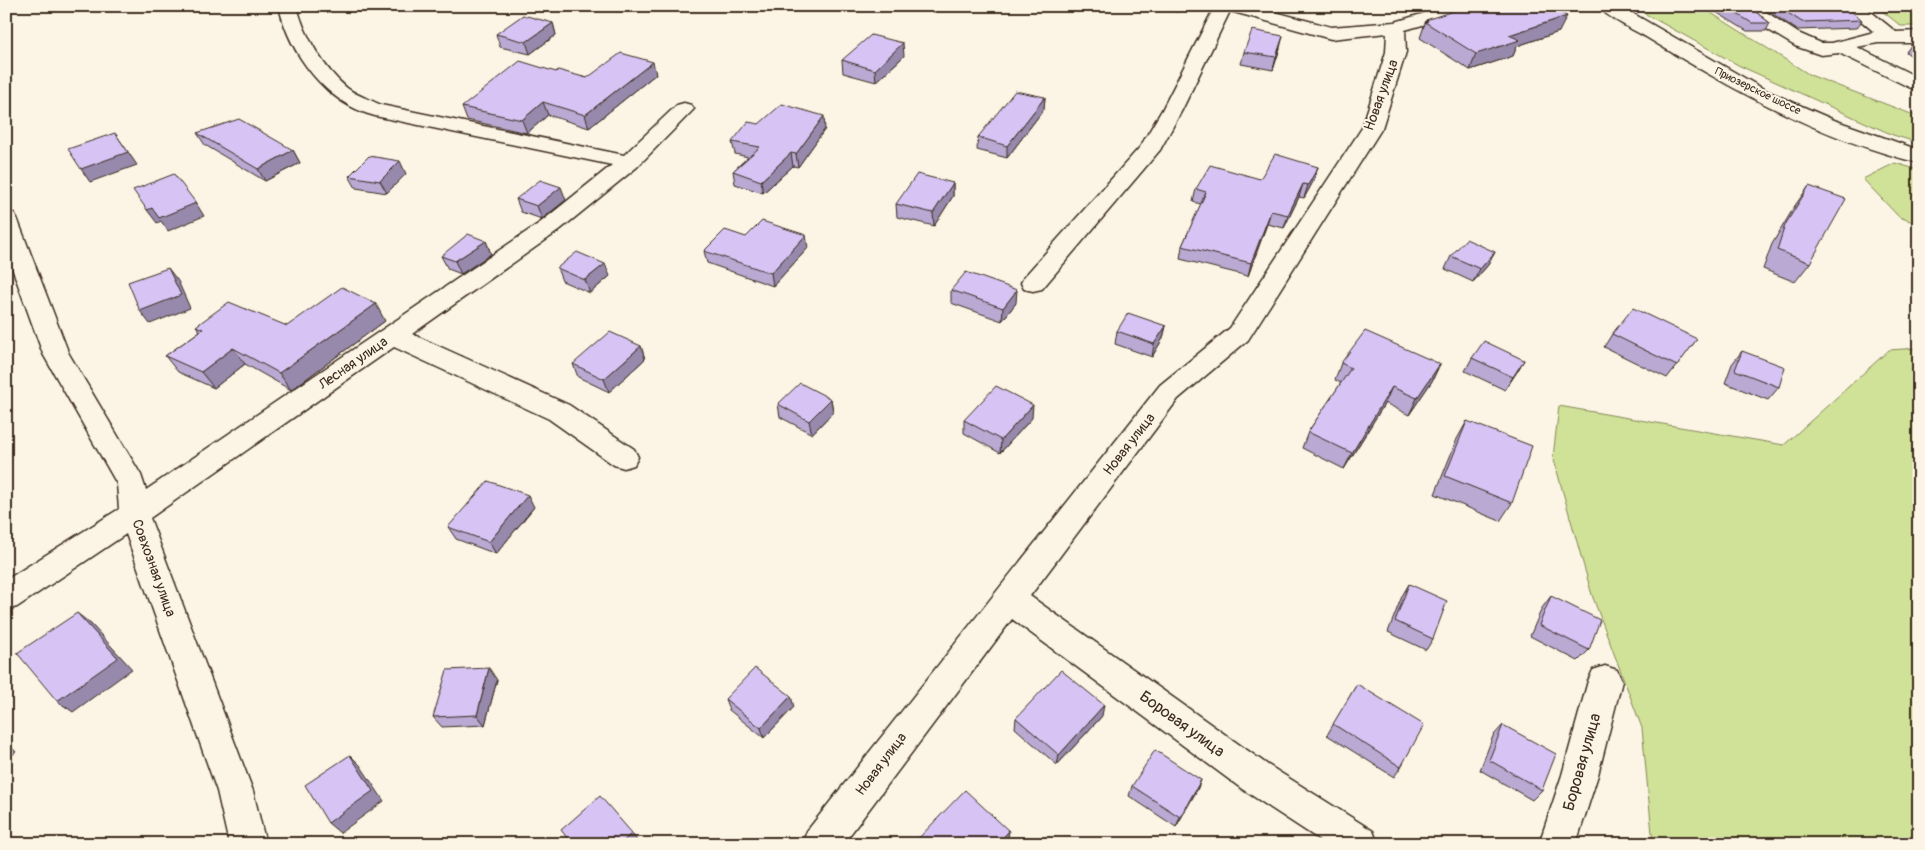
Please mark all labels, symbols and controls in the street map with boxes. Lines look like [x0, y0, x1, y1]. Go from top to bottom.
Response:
street label: Новая улица [1360, 57, 1402, 133]
street label: Приозерское шоссе [1713, 65, 1804, 118]
street label: Лесная улица [314, 333, 391, 394]
street label: Новая улица [1099, 410, 1159, 478]
street label: Совхозная улица [129, 517, 179, 619]
street label: Боровая улица [1135, 686, 1229, 762]
street label: Боровая улица [1559, 711, 1605, 813]
street label: Новая улица [852, 729, 910, 799]

